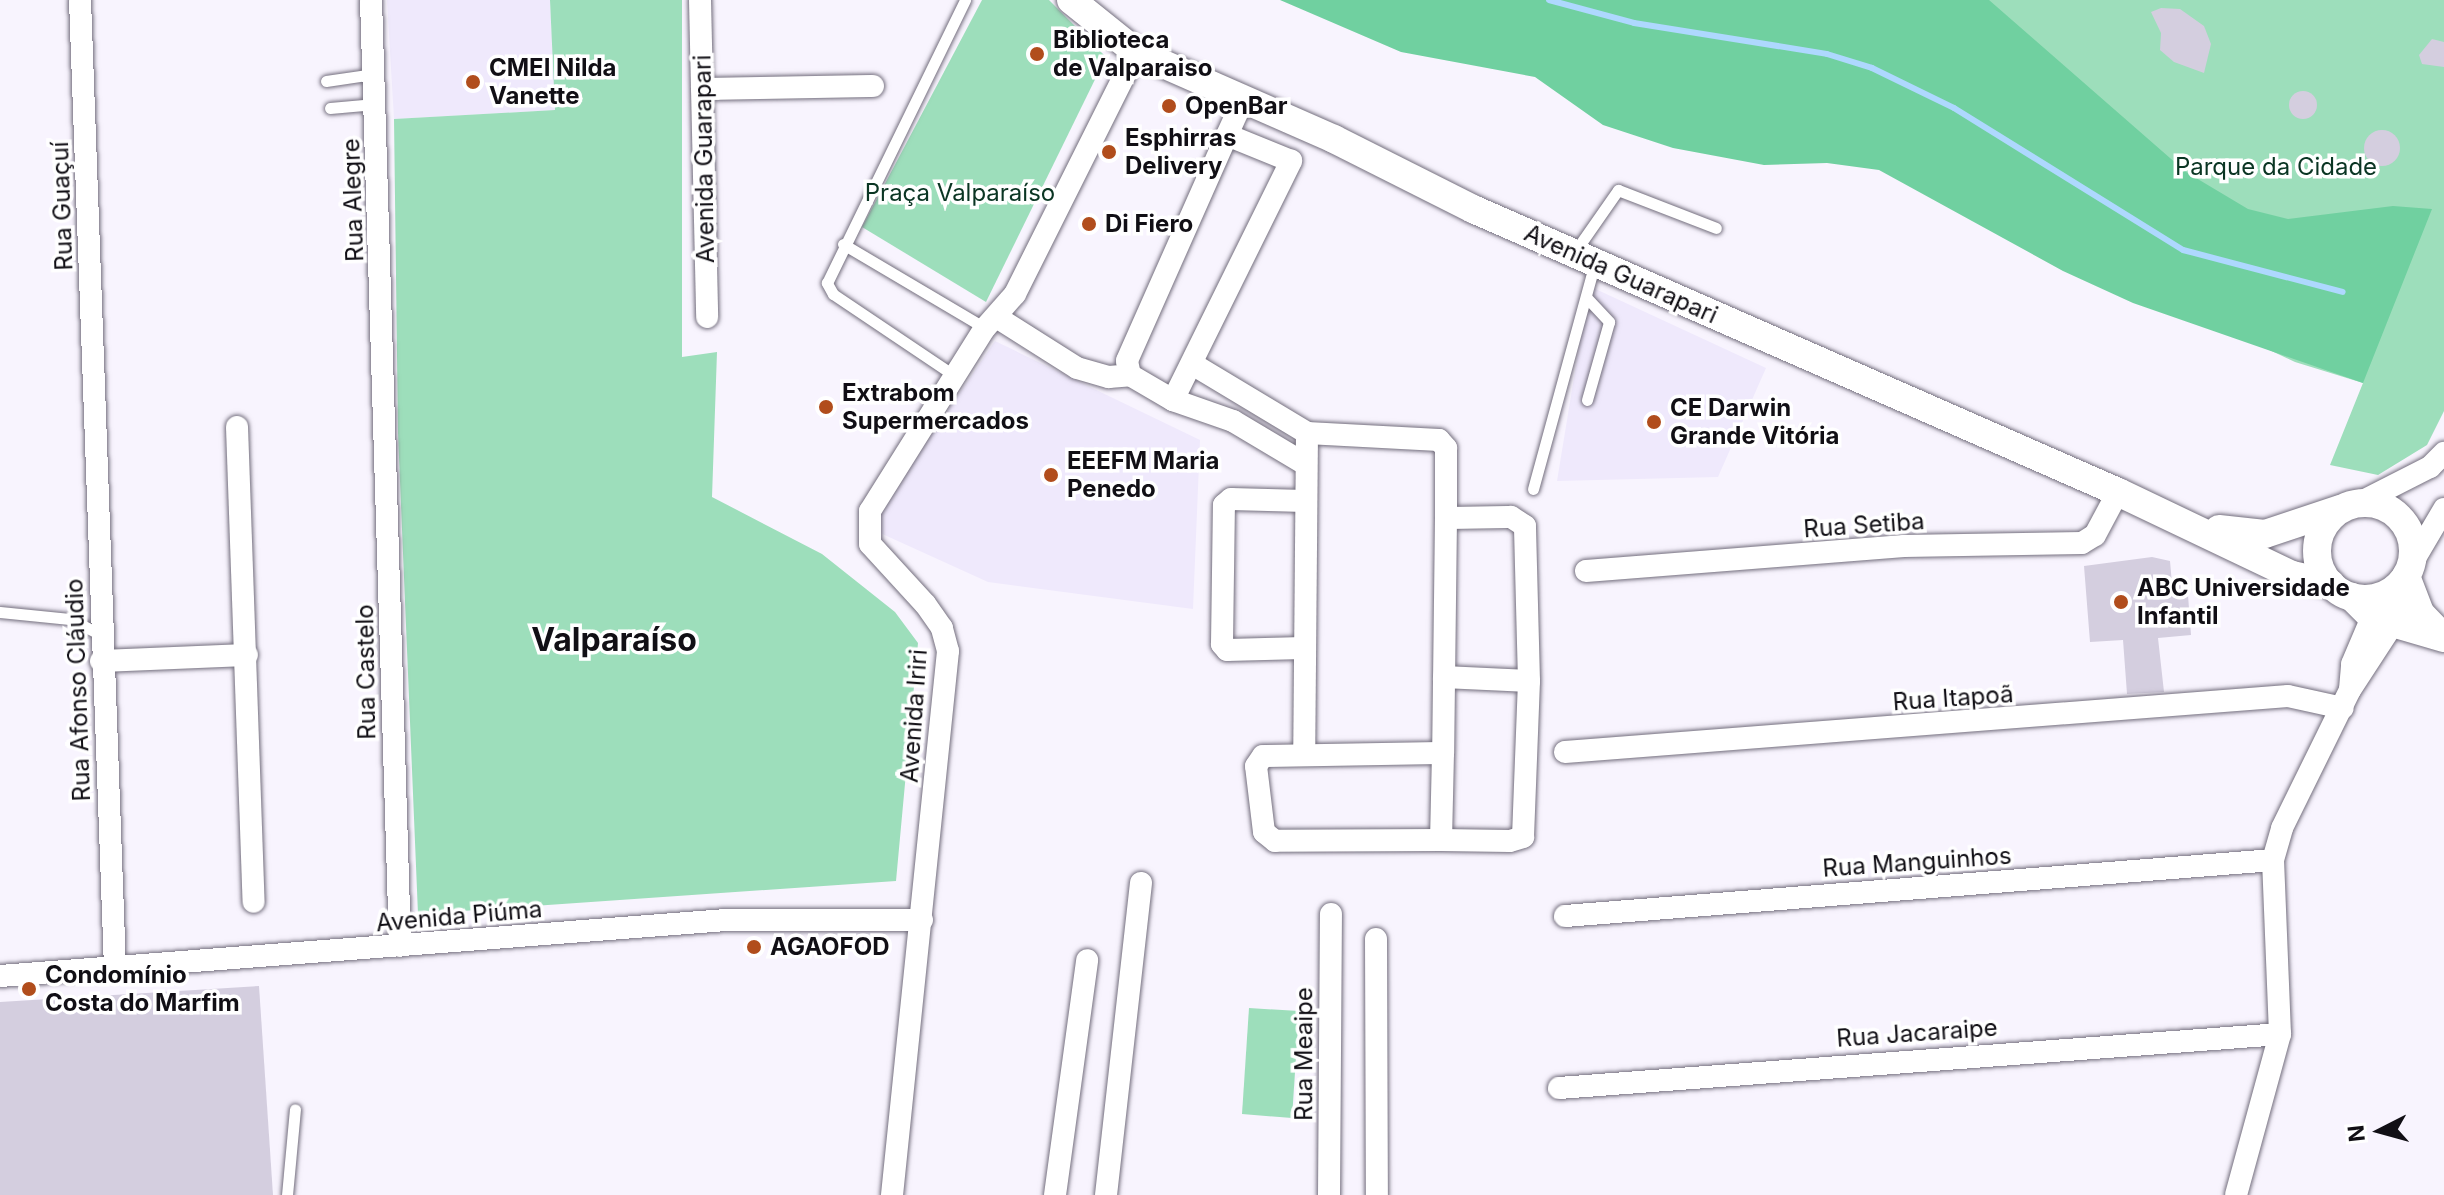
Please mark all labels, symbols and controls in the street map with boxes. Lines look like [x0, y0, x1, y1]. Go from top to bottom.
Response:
place label: Biblioteca de Valparaiso [1053, 26, 1212, 82]
marker: Biblioteca de Valparaiso [1028, 45, 1046, 63]
place label: CMEI Nilda Vanette [489, 54, 616, 110]
street label: Avenida Guarapari [688, 54, 720, 264]
marker: CMEI Nilda Vanette [464, 73, 482, 91]
place label: OpenBar [1185, 92, 1287, 120]
marker: OpenBar [1160, 97, 1178, 115]
place label: Esphirras Delivery [1125, 124, 1236, 180]
street label: Rua Alegre [336, 138, 370, 262]
street label: Rua Guaçuí [45, 141, 79, 271]
marker: Esphirras Delivery [1100, 143, 1118, 161]
park label: Parque da Cidade [2175, 153, 2377, 181]
park label: Praça Valparaíso [865, 179, 1055, 207]
place label: Di Fiero [1105, 210, 1193, 238]
marker: Di Fiero [1080, 215, 1098, 233]
street label: Avenida Guarapari [1520, 218, 1722, 330]
place label: Extrabom Supermercados [842, 379, 1029, 435]
place label: CE Darwin Grande Vitória [1670, 394, 1840, 450]
marker: Extrabom Supermercados [817, 398, 835, 416]
marker: CE Darwin Grande Vitória [1645, 413, 1663, 431]
place label: EEEFM Maria Penedo [1067, 447, 1220, 503]
marker: EEEFM Maria Penedo [1042, 466, 1060, 484]
street label: Rua Setiba [1802, 506, 1926, 544]
place label: ABC Universidade Infantil [2137, 574, 2350, 630]
street label: Rua Afonso Cláudio [60, 578, 96, 802]
marker: ABC Universidade Infantil [2112, 593, 2130, 611]
street label: Rua Castelo [350, 604, 382, 740]
district label: Valparaíso [531, 621, 697, 659]
street label: Avenida Iriri [895, 648, 933, 784]
street label: Rua Itapoã [1892, 679, 2014, 717]
street label: Rua Manguinhos [1822, 841, 2012, 883]
street label: Avenida Piúma [375, 894, 543, 938]
place label: AGAOFOD [770, 933, 889, 961]
marker: AGAOFOD [745, 938, 763, 956]
place label: Condomínio Costa do Marfim [45, 961, 240, 1017]
marker: Condomínio Costa do Marfim [20, 980, 38, 998]
street label: Rua Meaipe [1290, 987, 1318, 1121]
street label: Rua Jacaraipe [1835, 1013, 1999, 1053]
north arrow [2340, 1091, 2420, 1171]
text: N [2342, 1124, 2370, 1143]

